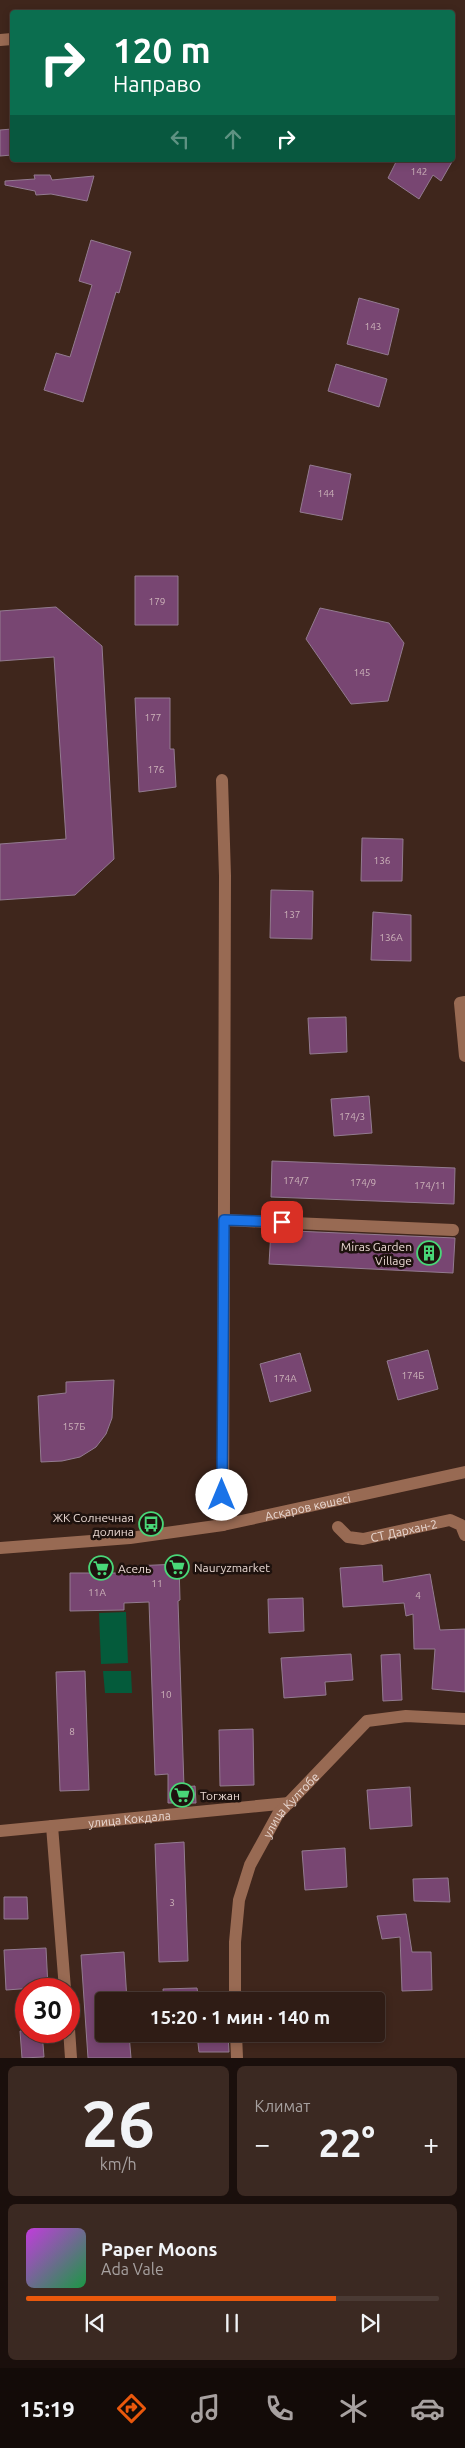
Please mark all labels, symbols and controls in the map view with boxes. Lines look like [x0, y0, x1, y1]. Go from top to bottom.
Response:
icon: right [30, 30, 95, 95]
text: 120 m [113, 30, 211, 70]
text: Направо [113, 71, 201, 96]
icon: left [166, 125, 194, 153]
icon: ahead [219, 125, 247, 153]
icon: right [272, 125, 300, 153]
house number: 142 [411, 166, 427, 177]
house number: 143 [365, 321, 381, 332]
house number: 144 [318, 488, 335, 499]
house number: 179 [149, 596, 165, 607]
house number: 145 [354, 667, 370, 678]
house number: 177 [145, 712, 161, 723]
house number: 176 [148, 764, 165, 775]
house number: 136 [374, 855, 391, 866]
house number: 137 [284, 909, 300, 920]
house number: 136А [379, 932, 403, 943]
house number: 174/3 [339, 1111, 365, 1122]
house number: 174/7 [283, 1175, 309, 1186]
house number: 174/9 [350, 1177, 376, 1188]
house number: 174/11 [414, 1180, 446, 1191]
pin [261, 1201, 303, 1243]
icon: arrive [268, 1208, 296, 1236]
place label: Miras Garden Village [341, 1240, 412, 1267]
building icon: Miras Garden Village [416, 1240, 442, 1266]
house number: 174Б [401, 1370, 425, 1381]
house number: 174А [273, 1373, 297, 1384]
house number: 157Б [62, 1421, 86, 1432]
position arrow [195, 1468, 247, 1520]
street label: Асқаров көшесі [264, 1491, 352, 1522]
place label: ЖК Солнечная долина [53, 1511, 134, 1538]
bus stop icon: ЖК Солнечная долина [138, 1511, 164, 1537]
street label: СТ Дархан-2 [369, 1516, 438, 1544]
supermarket icon: Nauryzmarket [164, 1554, 190, 1580]
supermarket icon: Асель [88, 1555, 114, 1581]
place label: Nauryzmarket [194, 1561, 270, 1574]
place label: Асель [118, 1562, 151, 1575]
house number: 11 [151, 1578, 163, 1589]
house number: 11А [88, 1587, 106, 1598]
house number: 4 [415, 1590, 421, 1601]
house number: 10 [160, 1689, 172, 1700]
house number: 8 [69, 1726, 75, 1737]
street label: улица Култобе [260, 1769, 321, 1840]
supermarket icon: Тогжан [169, 1782, 195, 1808]
place label: Тогжан [200, 1789, 240, 1802]
street label: улица Кокдала [88, 1808, 171, 1829]
house number: 3 [169, 1897, 175, 1908]
speed limit sign: 30 [15, 1978, 80, 2043]
text: 15:20 · 1 мин · 140 m [150, 2006, 330, 2028]
text: 26 [82, 2086, 155, 2159]
text: Климат [255, 2097, 310, 2115]
text: 22° [319, 2122, 375, 2164]
text: − [255, 2128, 270, 2159]
text: + [423, 2128, 439, 2159]
text: km/h [100, 2155, 137, 2173]
text: Paper Moons [101, 2238, 218, 2260]
text: Ada Vale [101, 2260, 164, 2278]
icon: previous [81, 2309, 109, 2337]
icon: pause [218, 2309, 246, 2337]
icon: next [356, 2309, 384, 2337]
icon: directions [114, 2391, 149, 2426]
icon: music [188, 2391, 223, 2426]
icon: phone [262, 2391, 297, 2426]
icon: climate [336, 2391, 371, 2426]
icon: car [410, 2391, 445, 2426]
text: 15:19 [20, 2396, 75, 2421]

